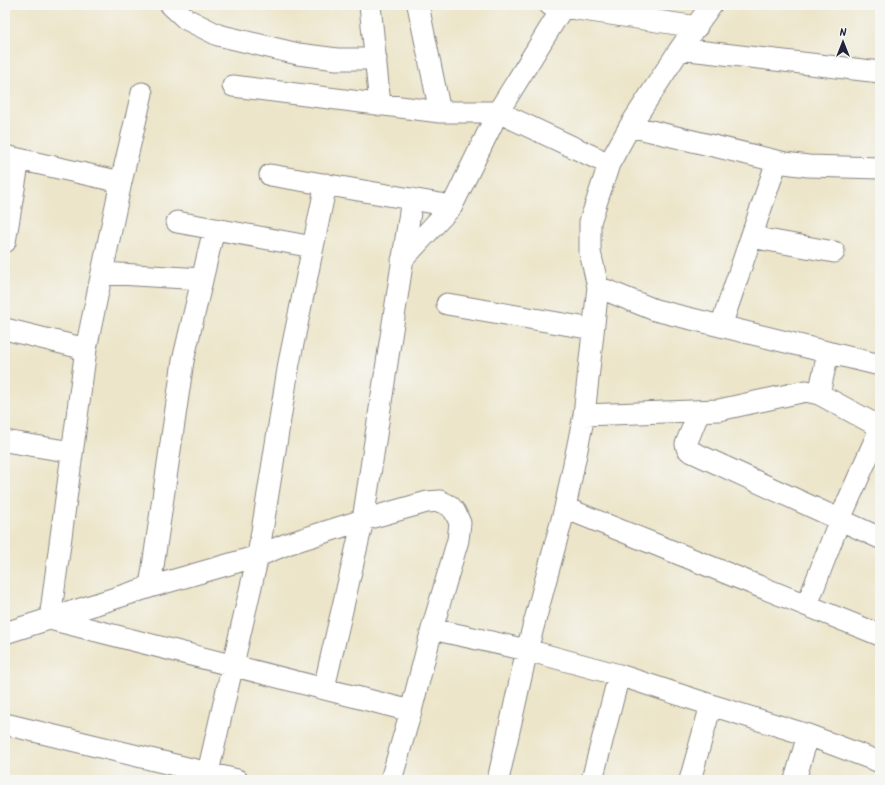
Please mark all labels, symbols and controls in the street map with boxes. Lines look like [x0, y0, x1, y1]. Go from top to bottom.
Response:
north arrow [823, 22, 863, 62]
text: N [840, 24, 847, 42]

